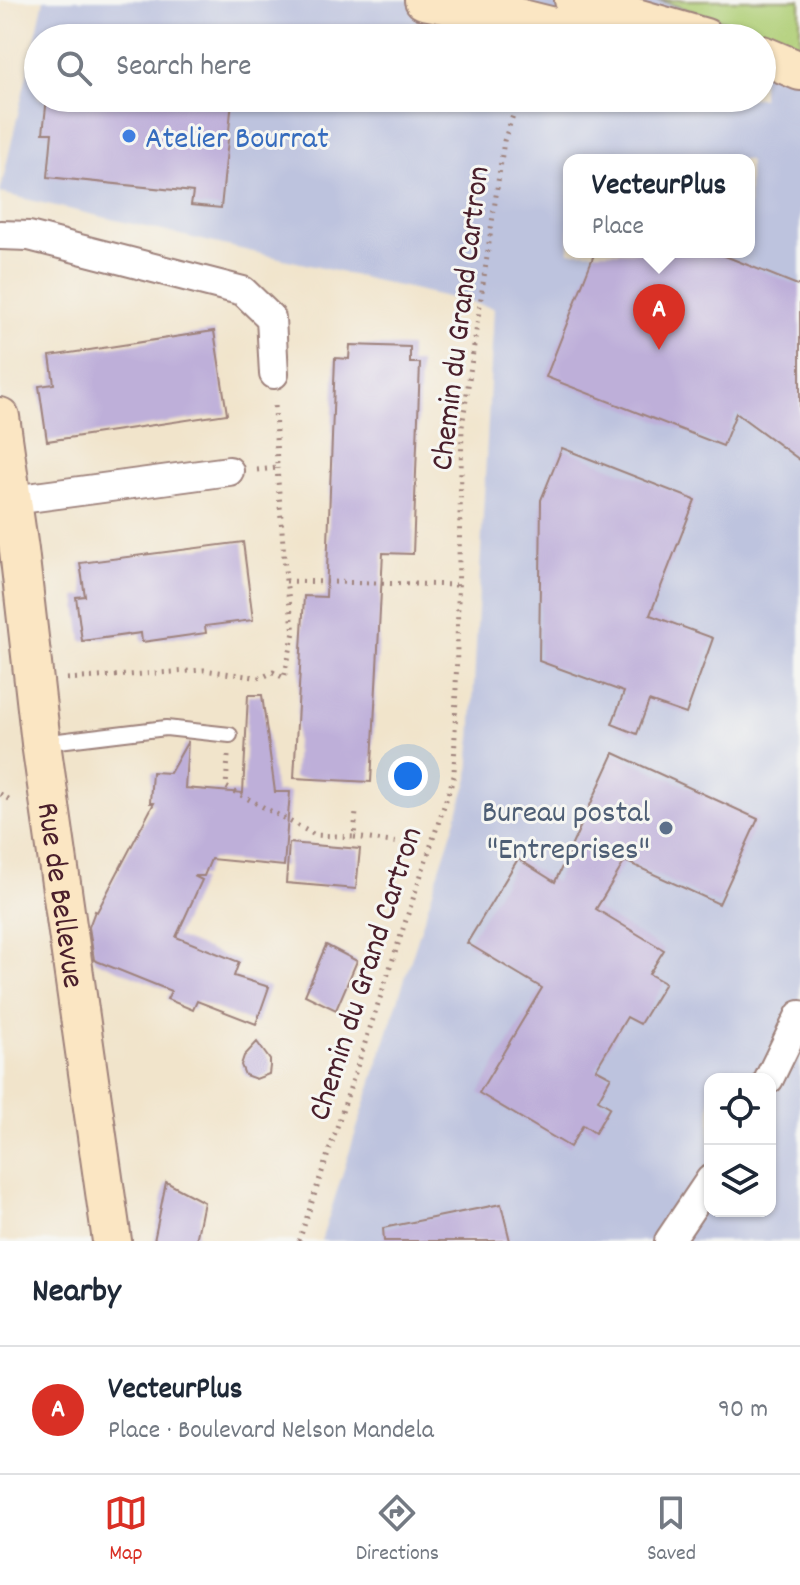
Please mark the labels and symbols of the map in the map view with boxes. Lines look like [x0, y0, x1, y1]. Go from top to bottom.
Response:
place label: Atelier Bourrat [145, 118, 329, 164]
marker: Atelier Bourrat [120, 127, 138, 145]
street label: Chemin du Grand Cartron [421, 164, 504, 473]
pin: A [633, 284, 685, 350]
your location [388, 756, 428, 796]
place label: Bureau postal "Entreprises" [482, 792, 650, 875]
street label: Rue de Bellevue [22, 800, 94, 991]
marker: Bureau postal "Entreprises" [657, 819, 675, 837]
street label: Chemin du Grand Cartron [299, 822, 437, 1127]

